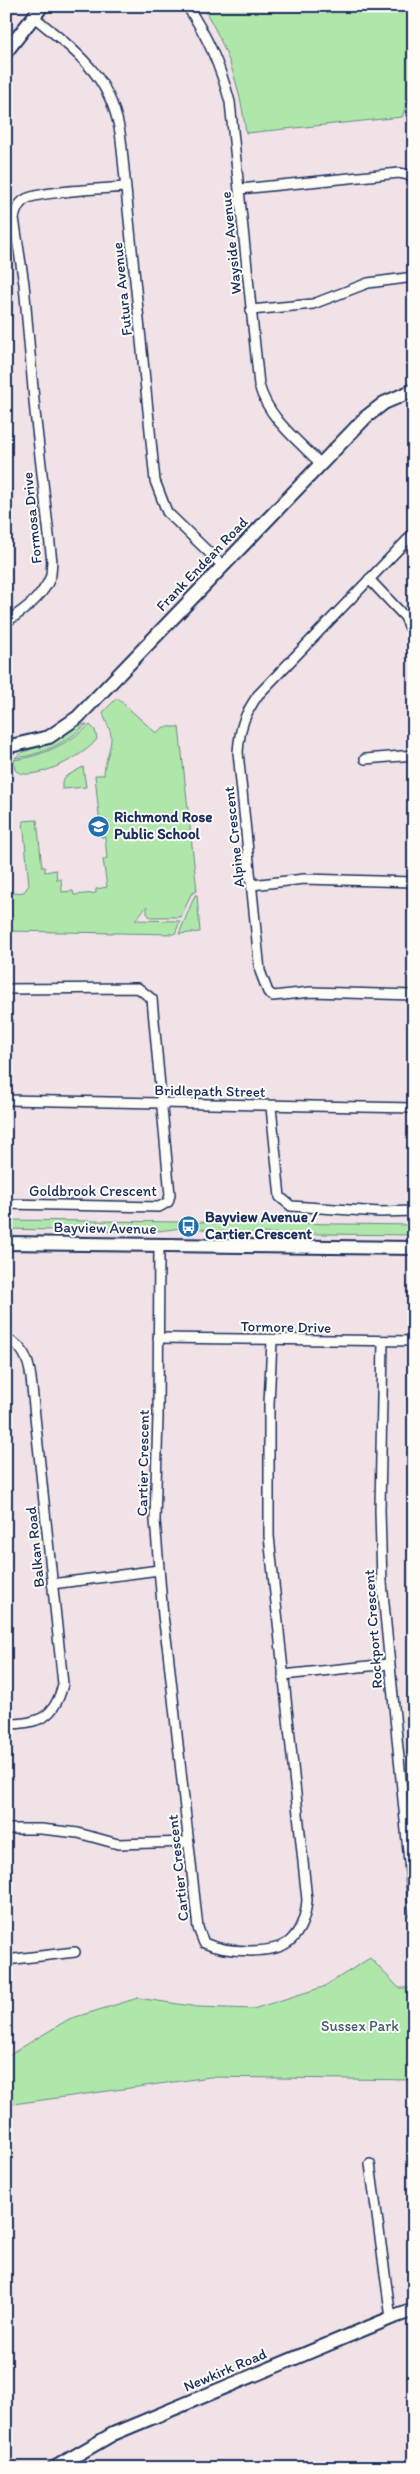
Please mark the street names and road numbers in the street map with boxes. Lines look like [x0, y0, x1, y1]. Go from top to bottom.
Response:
street label: Wayside Avenue [217, 191, 245, 295]
street label: Futura Avenue [108, 241, 136, 337]
street label: Formosa Drive [18, 471, 46, 565]
street label: Frank Endean Road [152, 513, 252, 615]
street label: Alpine Crescent [220, 785, 248, 889]
street label: Bridlepath Street [154, 1081, 266, 1101]
street label: Goldbrook Crescent [29, 1182, 157, 1200]
street label: Bayview Avenue [53, 1218, 157, 1238]
street label: Tormore Drive [241, 1317, 331, 1337]
street label: Cartier Crescent [133, 1409, 153, 1517]
street label: Balkan Road [22, 1505, 48, 1588]
street label: Rockport Crescent [360, 1568, 386, 1689]
street label: Cartier Crescent [163, 1813, 193, 1922]
street label: Newkirk Road [181, 2344, 269, 2396]

